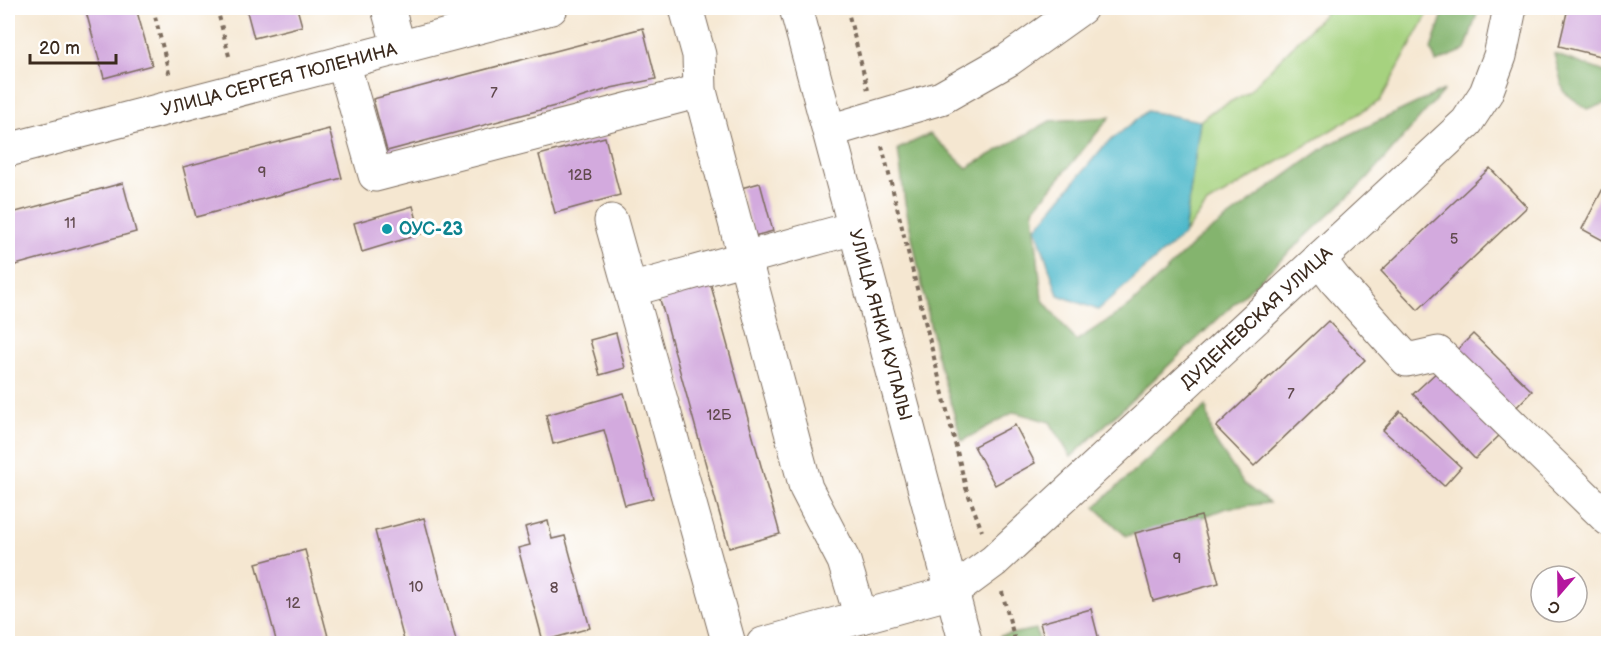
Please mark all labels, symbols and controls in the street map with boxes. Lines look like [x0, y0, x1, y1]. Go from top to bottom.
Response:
scale bar [30, 27, 116, 65]
text: 20 m [39, 38, 80, 59]
street label: УЛИЦА СЕРГЕЯ ТЮЛЕНИНА [159, 38, 399, 120]
house number: 7 [490, 84, 498, 103]
house number: 9 [258, 163, 266, 182]
house number: 12В [568, 166, 593, 185]
house number: 11 [64, 214, 76, 233]
place label: ОУС-23 [399, 219, 463, 240]
marker: ОУС-23 [380, 222, 394, 236]
street label: УЛИЦА ЯНКИ КУПАЛЫ [845, 227, 916, 423]
house number: 5 [1450, 230, 1458, 249]
street label: ДУДЕНЕВСКАЯ УЛИЦА [1176, 242, 1336, 393]
house number: 7 [1287, 385, 1295, 404]
house number: 12Б [706, 406, 732, 425]
house number: 9 [1173, 549, 1181, 568]
north arrow [1529, 564, 1589, 624]
house number: 10 [409, 578, 423, 597]
house number: 8 [550, 579, 559, 598]
house number: 12 [286, 594, 300, 613]
text: С [1546, 596, 1563, 618]

